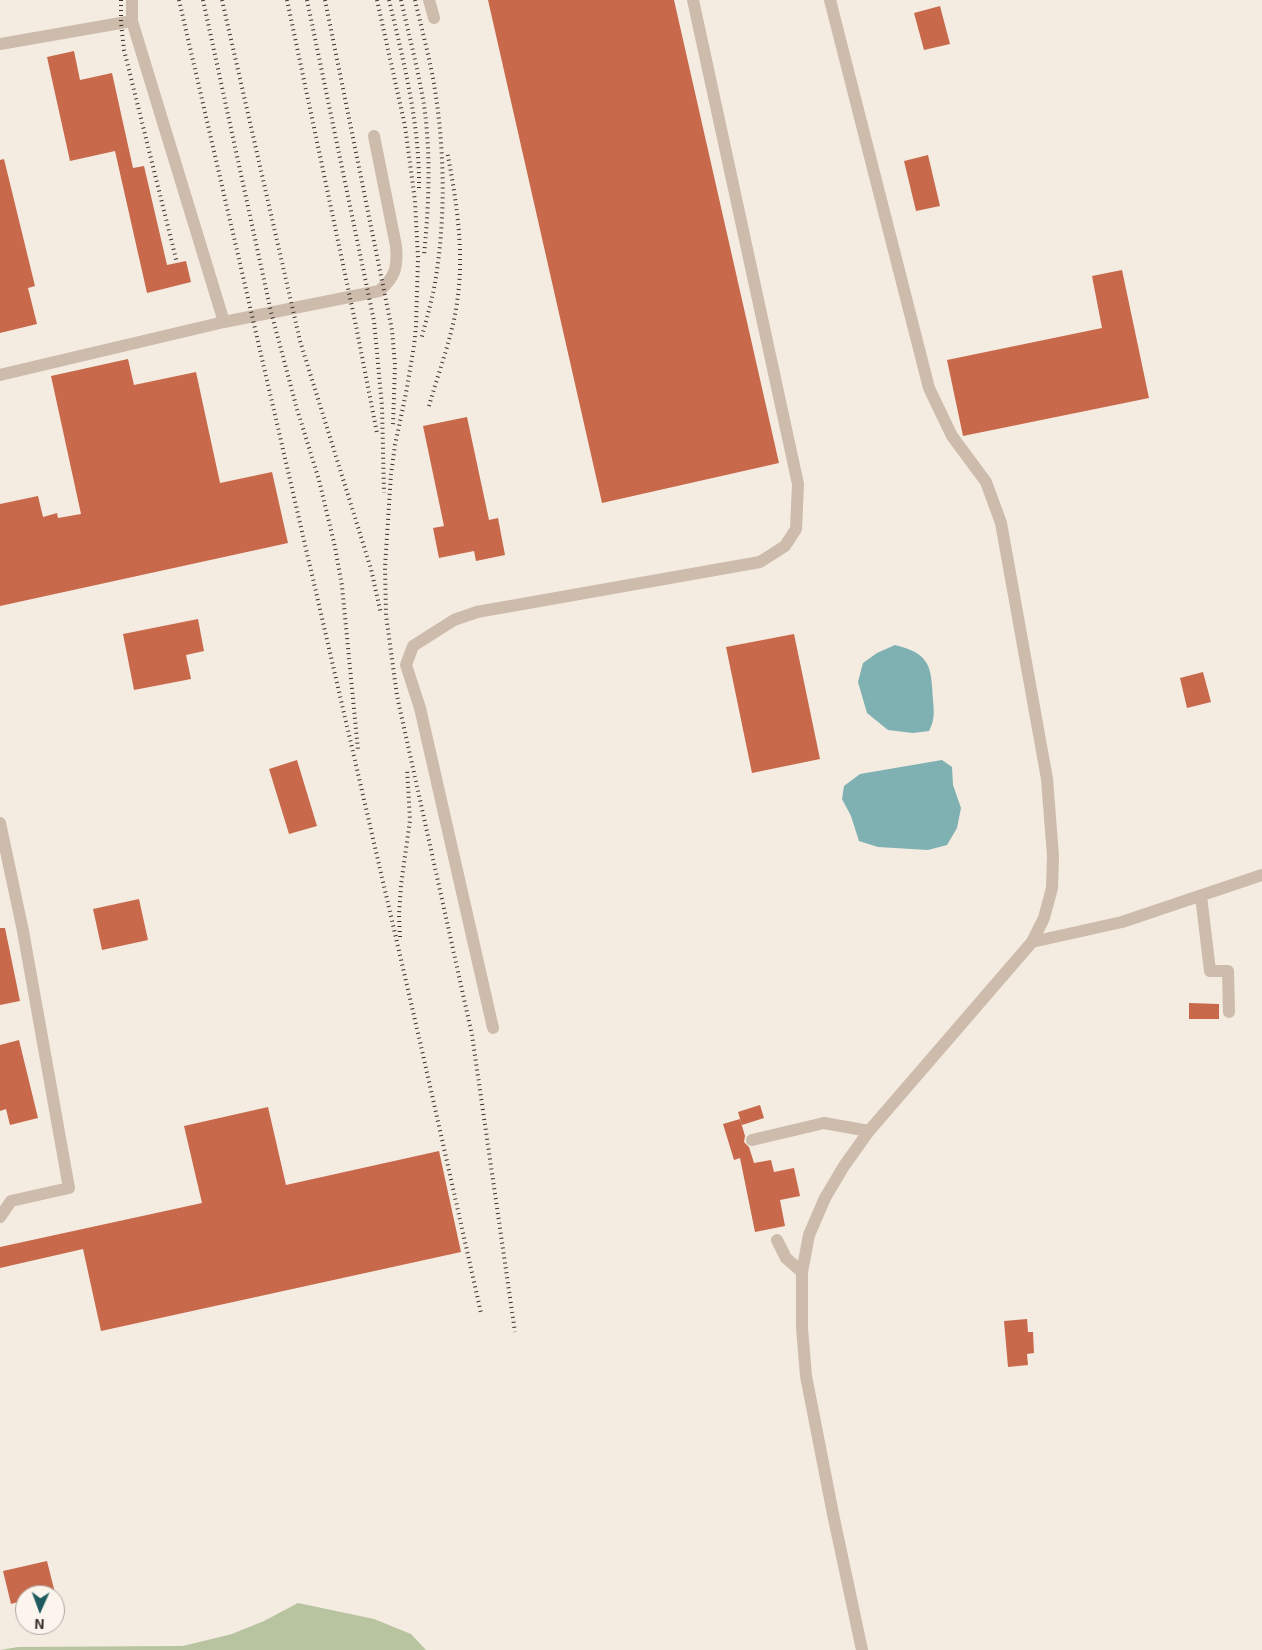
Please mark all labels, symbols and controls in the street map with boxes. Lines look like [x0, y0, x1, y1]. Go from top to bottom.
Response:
north arrow [15, 1585, 65, 1635]
text: N [34, 1616, 45, 1633]

